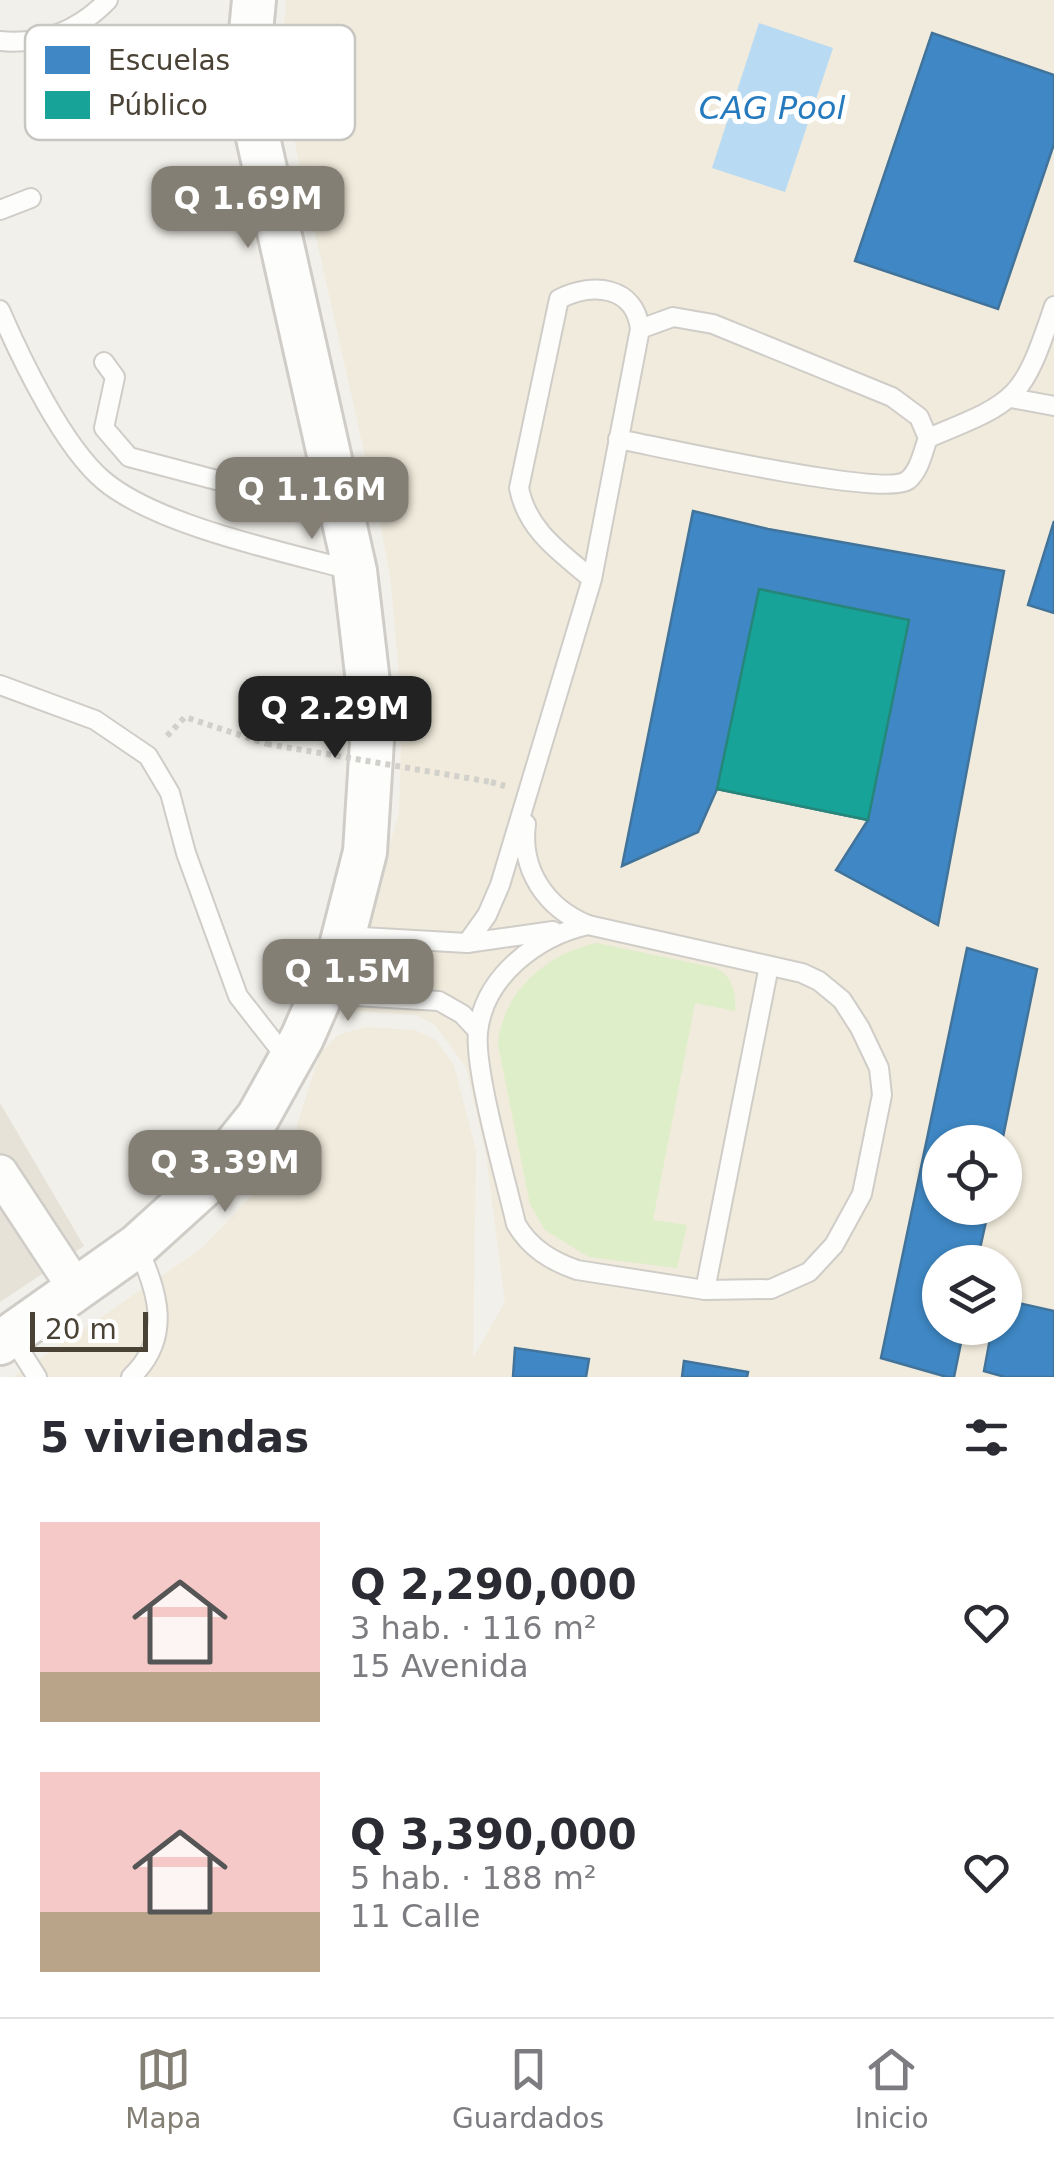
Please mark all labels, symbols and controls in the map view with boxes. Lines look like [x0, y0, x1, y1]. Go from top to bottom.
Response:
legend [25, 25, 355, 140]
text: Escuelas [108, 44, 230, 77]
text: Público [108, 89, 208, 122]
water label: CAG Pool [699, 89, 845, 127]
pin: Q 1.69M [156, 166, 340, 251]
text: Q 1.69M [173, 179, 323, 217]
pin: Q 1.16M [220, 457, 404, 542]
text: Q 1.16M [237, 470, 387, 508]
pin: Q 2.29M [243, 676, 427, 761]
text: Q 2.29M [260, 689, 410, 727]
pin: Q 1.5M [267, 939, 429, 1024]
text: Q 1.5M [285, 952, 411, 990]
map controls [922, 1125, 1022, 1345]
button: locate [922, 1125, 1022, 1225]
pin: Q 3.39M [133, 1130, 317, 1215]
text: Q 3.39M [150, 1143, 300, 1181]
button: layers [922, 1245, 1022, 1345]
scale bar [30, 1307, 148, 1352]
text: 20 m [45, 1313, 117, 1346]
icon: filters [959, 1410, 1014, 1465]
text: 5 viviendas [40, 1413, 309, 1462]
text: Q 2,290,000 [350, 1560, 637, 1609]
icon: home [120, 1562, 240, 1682]
icon: heart [959, 1595, 1014, 1650]
text: 3 hab. · 116 m² [350, 1609, 597, 1647]
text: 15 Avenida [350, 1647, 529, 1685]
text: Q 3,390,000 [350, 1810, 637, 1859]
icon: home [120, 1812, 240, 1932]
icon: heart [959, 1845, 1014, 1900]
text: 5 hab. · 188 m² [350, 1859, 597, 1897]
text: 11 Calle [350, 1897, 480, 1935]
tab: Mapa [125, 2042, 202, 2135]
tab: Guardados [452, 2042, 604, 2135]
tab: Inicio [855, 2042, 929, 2135]

